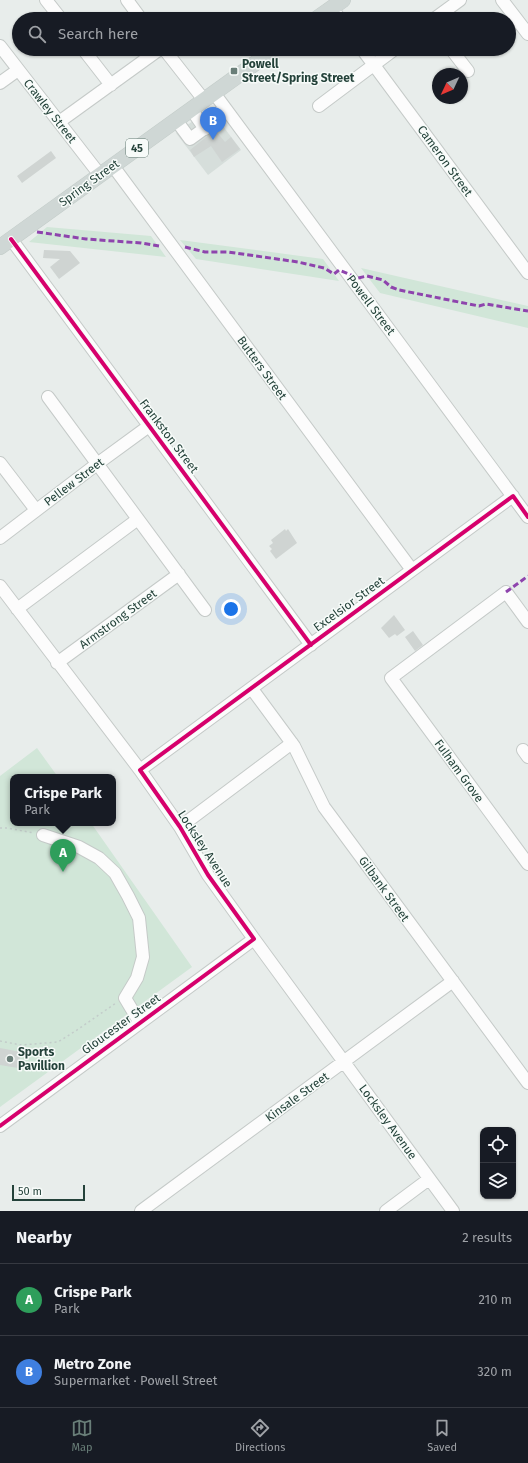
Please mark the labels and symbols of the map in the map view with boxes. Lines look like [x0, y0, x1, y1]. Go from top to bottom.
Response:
place label: Powell Street/Spring Street [242, 57, 355, 85]
marker: Powell Street/Spring Street [229, 66, 239, 76]
north arrow [432, 68, 468, 104]
street label: Crawley Street [21, 76, 80, 146]
pin: B [200, 107, 226, 140]
street label: Cameron Street [415, 123, 476, 200]
road number: 45 [126, 139, 148, 157]
street label: Spring Street [56, 156, 122, 209]
street label: Powell Street [344, 272, 399, 338]
street label: Butters Street [234, 334, 290, 403]
street label: Frankston Street [137, 396, 202, 476]
street label: Pellew Street [41, 455, 107, 509]
street label: Excelsior Street [311, 573, 388, 634]
street label: Armstrong Street [77, 586, 160, 652]
your location [221, 599, 241, 619]
street label: Fulham Grove [432, 737, 486, 805]
street label: Locksley Avenue [175, 808, 235, 890]
pin: A [50, 839, 76, 872]
street label: Gilbank Street [356, 854, 413, 925]
street label: Gloucester Street [79, 990, 164, 1057]
place label: Sports Pavillion [18, 1045, 65, 1073]
marker: Sports Pavillion [5, 1054, 15, 1064]
street label: Kinsale Street [263, 1069, 332, 1125]
street label: Locksley Avenue [356, 1082, 420, 1162]
scale bar [12, 1183, 85, 1202]

